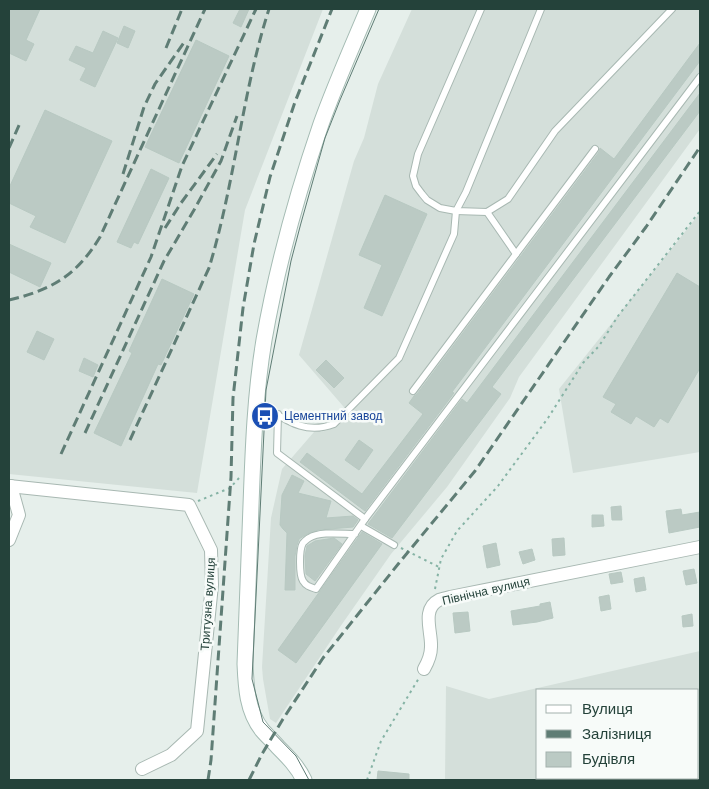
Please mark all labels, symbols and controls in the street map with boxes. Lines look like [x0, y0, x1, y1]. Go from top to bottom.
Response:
bus stop icon: Цементний завод [250, 401, 280, 431]
place label: Цементний завод [284, 409, 383, 423]
street label: Тритузна вулиця [198, 557, 218, 651]
street label: Північна вулиця [441, 574, 531, 608]
legend [536, 689, 699, 779]
text: Вулиця [582, 700, 633, 718]
text: Залізниця [582, 725, 652, 743]
text: Будівля [582, 750, 635, 768]

